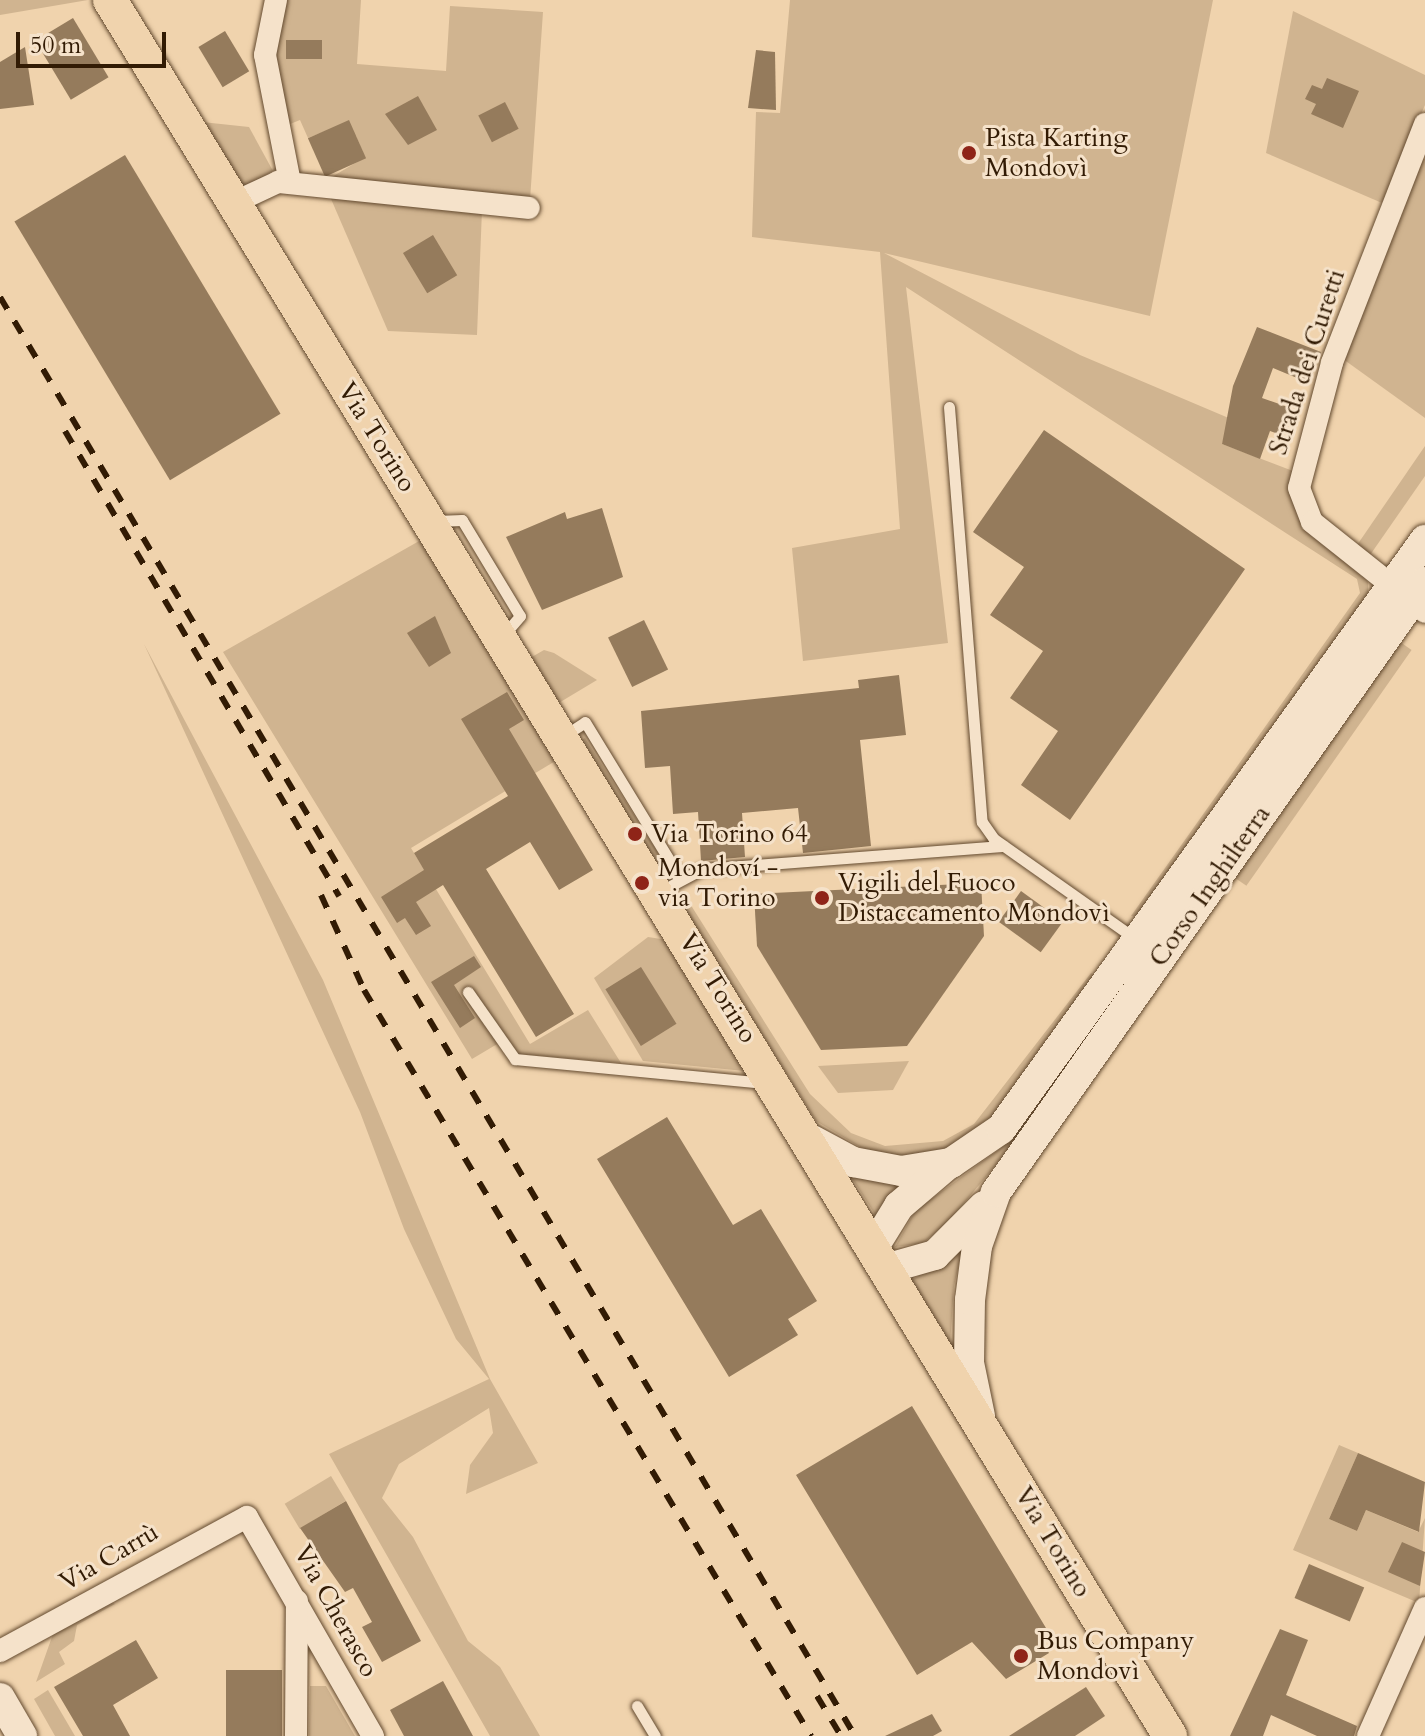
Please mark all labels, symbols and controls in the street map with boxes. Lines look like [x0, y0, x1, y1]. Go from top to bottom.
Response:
scale bar [20, 16, 170, 66]
text: 50 m [30, 29, 81, 62]
place label: Pista Karting Mondovì [985, 122, 1128, 184]
marker: Pista Karting Mondovì [960, 144, 978, 162]
street label: Strada dei Curetti [1262, 265, 1352, 459]
street label: Via Torino [331, 376, 423, 498]
street label: Corso Inghilterra [1143, 799, 1277, 973]
place label: Via Torino 64 [651, 818, 808, 850]
marker: Via Torino 64 [626, 825, 644, 843]
place label: Mondoví - via Torino [658, 852, 778, 914]
place label: Vigili del Fuoco Distaccamento Mondovì [838, 867, 1109, 928]
marker: Mondoví - via Torino [633, 874, 651, 892]
marker: Vigili del Fuoco Distaccamento Mondovì [813, 889, 831, 907]
street label: Via Torino [672, 927, 764, 1049]
street label: Via Torino [1008, 1481, 1098, 1603]
street label: Via Carrù [54, 1516, 164, 1598]
street label: Via Cherasco [287, 1540, 385, 1682]
place label: Bus Company Mondovì [1037, 1625, 1194, 1686]
marker: Bus Company Mondovì [1012, 1647, 1030, 1665]

